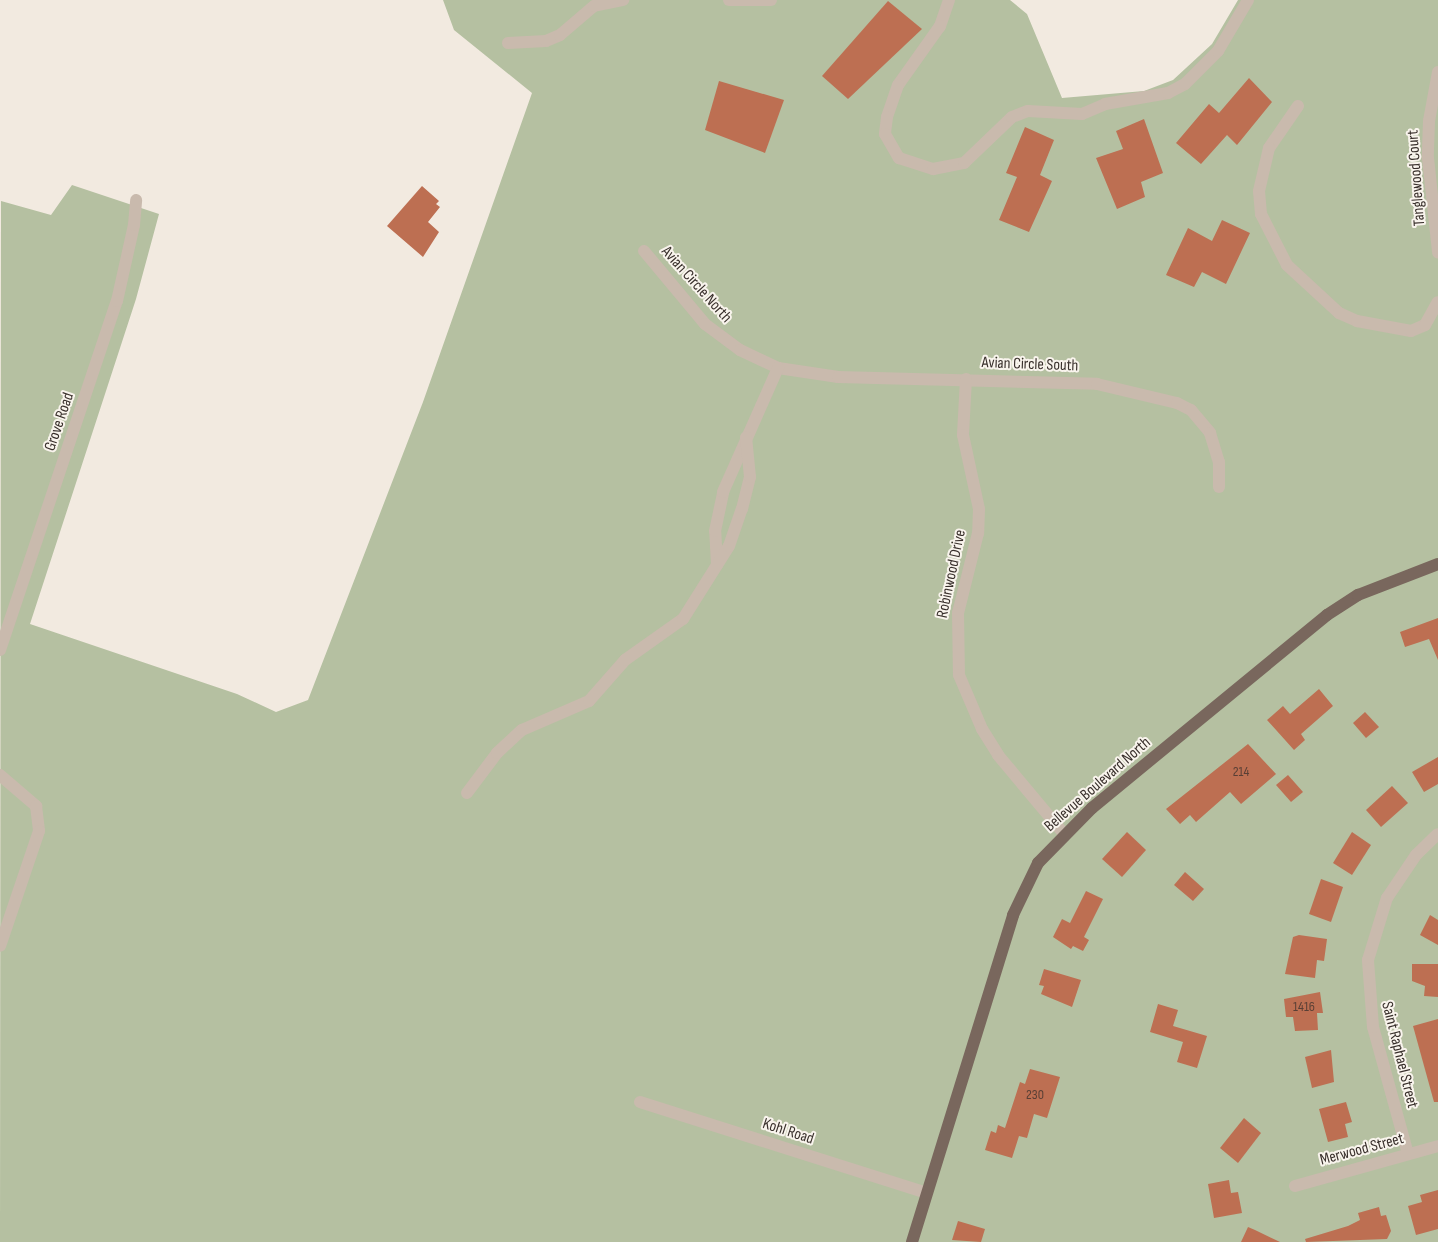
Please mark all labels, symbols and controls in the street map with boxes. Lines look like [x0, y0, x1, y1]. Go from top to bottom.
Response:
street label: Tanglewood Court [1404, 129, 1430, 227]
street label: Avian Circle North [657, 243, 735, 327]
street label: Avian Circle South [981, 354, 1079, 376]
street label: Grove Road [41, 390, 79, 454]
street label: Robinwood Drive [933, 528, 971, 620]
street label: Bellevue Boulevard North [1041, 734, 1155, 836]
house number: 214 [1233, 764, 1249, 780]
house number: 1416 [1293, 999, 1315, 1015]
street label: Saint Raphael Street [1376, 1000, 1422, 1110]
house number: 230 [1026, 1087, 1044, 1103]
street label: Kohl Road [760, 1115, 816, 1149]
street label: Merwood Street [1318, 1130, 1406, 1170]

